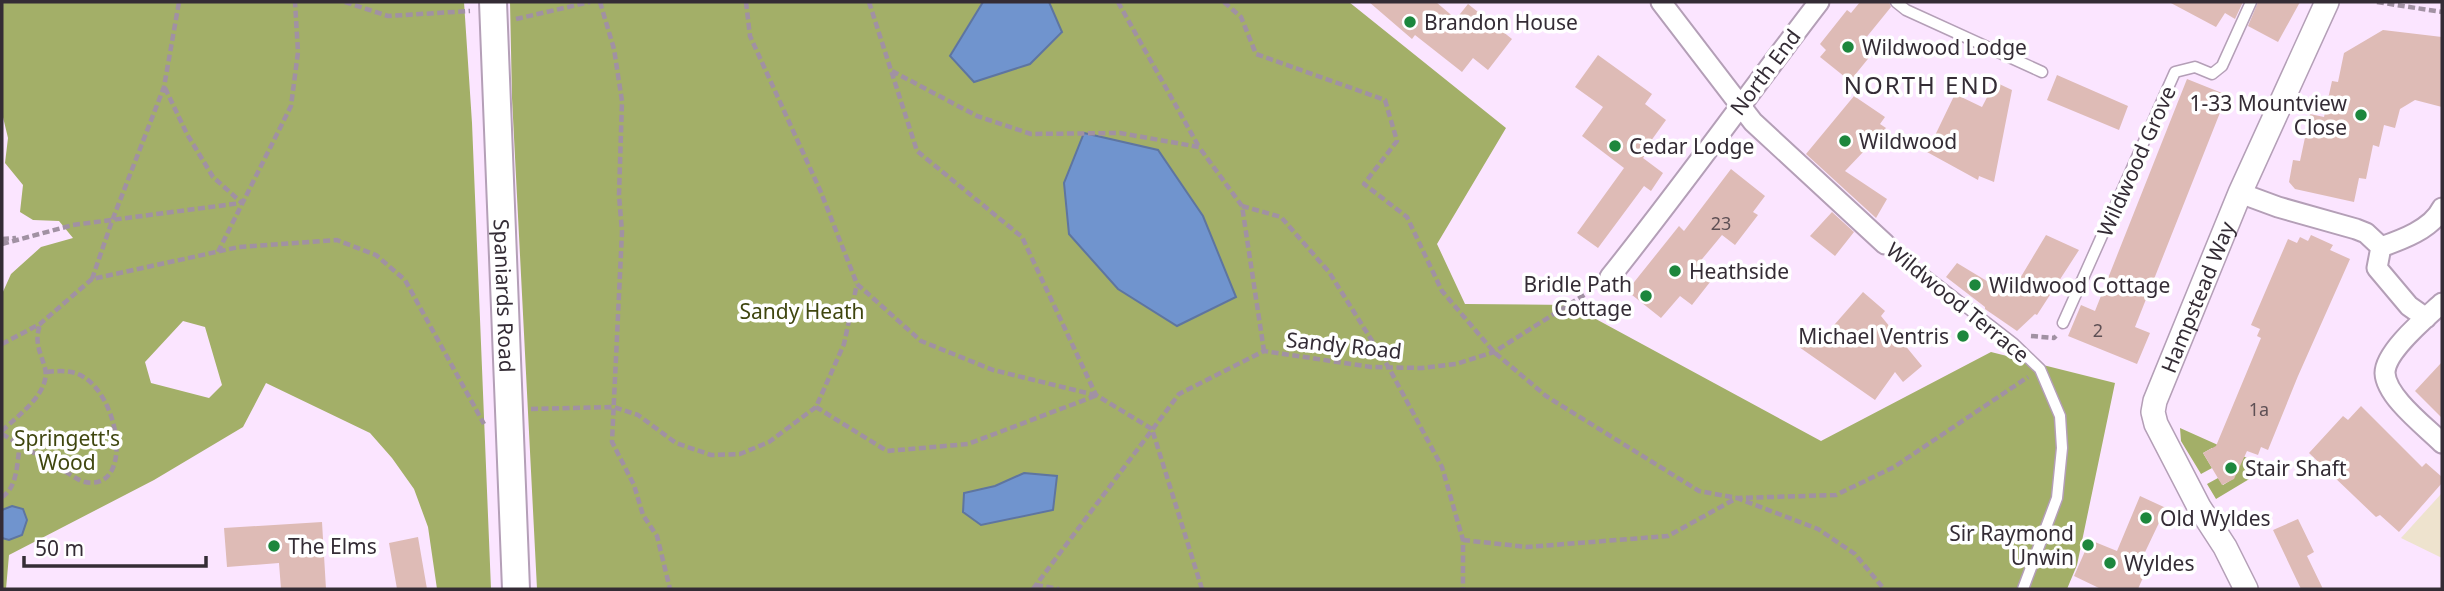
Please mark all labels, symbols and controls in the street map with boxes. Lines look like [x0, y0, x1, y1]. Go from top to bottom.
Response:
place label: Brandon House [1424, 8, 1578, 36]
marker: Brandon House [1402, 14, 1418, 30]
street label: North End [1723, 23, 1807, 121]
place label: Wildwood Lodge [1862, 33, 2027, 61]
marker: Wildwood Lodge [1840, 39, 1856, 55]
district label: NORTH END [1844, 68, 2000, 101]
street label: Wildwood Grove [2090, 81, 2182, 241]
place label: 1-33 Mountview Close [2189, 89, 2347, 141]
marker: 1-33 Mountview Close [2353, 107, 2369, 123]
place label: Wildwood [1859, 127, 1957, 155]
place label: Cedar Lodge [1629, 132, 1754, 160]
marker: Wildwood [1837, 133, 1853, 149]
marker: Cedar Lodge [1607, 138, 1623, 154]
house number: 23 [1711, 211, 1731, 235]
street label: Hampstead Way [2154, 217, 2241, 377]
street label: Spaniards Road [488, 218, 522, 373]
street label: Wildwood Terrace [1881, 236, 2035, 368]
place label: Heathside [1689, 257, 1789, 285]
marker: Heathside [1667, 263, 1683, 279]
place label: Bridle Path Cottage [1524, 270, 1632, 322]
place label: Wildwood Cottage [1989, 271, 2170, 299]
marker: Wildwood Cottage [1967, 277, 1983, 293]
marker: Bridle Path Cottage [1638, 288, 1654, 304]
park label: Sandy Heath [739, 297, 865, 325]
house number: 2 [2093, 318, 2103, 342]
place label: Michael Ventris [1798, 322, 1949, 350]
street label: Sandy Road [1285, 325, 1403, 365]
marker: Michael Ventris [1955, 328, 1971, 344]
house number: 1a [2249, 397, 2269, 421]
park label: Springett's Wood [14, 424, 120, 476]
place label: Stair Shaft [2245, 454, 2347, 482]
marker: Stair Shaft [2223, 460, 2239, 476]
place label: Old Wyldes [2160, 504, 2271, 532]
marker: Old Wyldes [2138, 510, 2154, 526]
place label: Sir Raymond Unwin [1949, 519, 2074, 571]
scale bar [24, 524, 206, 568]
place label: The Elms [288, 532, 377, 560]
text: 50 m [35, 534, 84, 562]
marker: Sir Raymond Unwin [2080, 537, 2096, 553]
marker: The Elms [266, 538, 282, 554]
place label: Wyldes [2124, 549, 2194, 577]
marker: Wyldes [2102, 555, 2118, 571]

